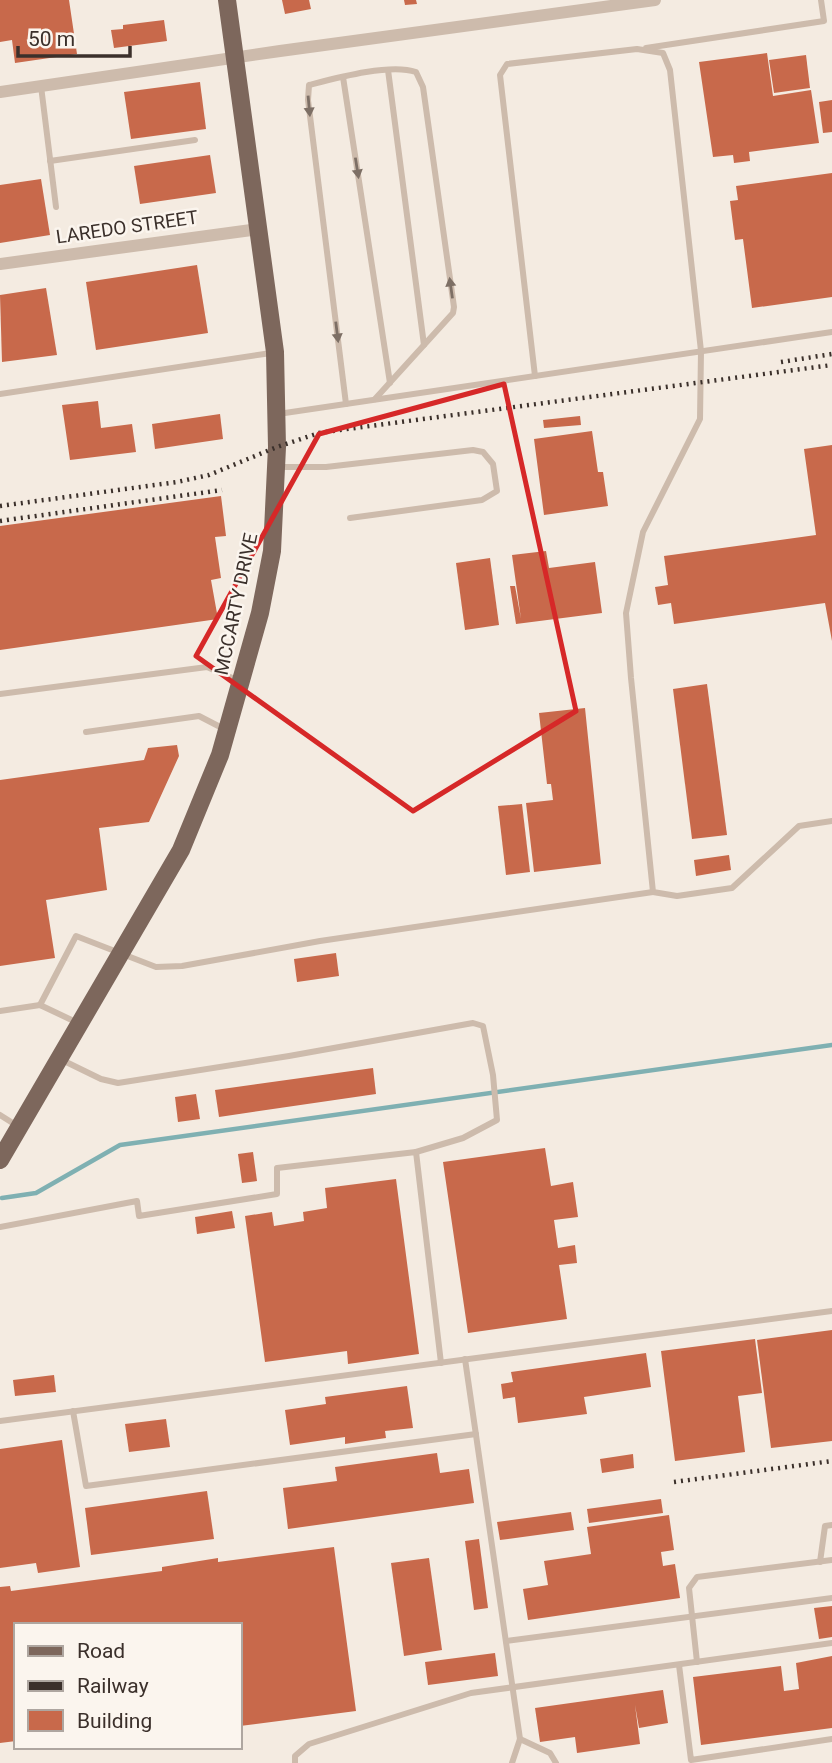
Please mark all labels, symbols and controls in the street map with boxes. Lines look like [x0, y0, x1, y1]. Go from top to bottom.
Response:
scale bar [18, 14, 130, 58]
text: 50 m [28, 27, 75, 51]
one-way arrow [304, 96, 315, 118]
one-way arrow [352, 157, 363, 179]
street label: LAREDO STREET [55, 206, 199, 248]
one-way arrow [445, 277, 456, 299]
one-way arrow [332, 321, 343, 343]
street label: MCCARTY DRIVE [210, 531, 262, 677]
legend [14, 1623, 242, 1749]
text: Road [77, 1639, 125, 1663]
text: Railway [77, 1674, 149, 1698]
text: Building [77, 1709, 152, 1733]

